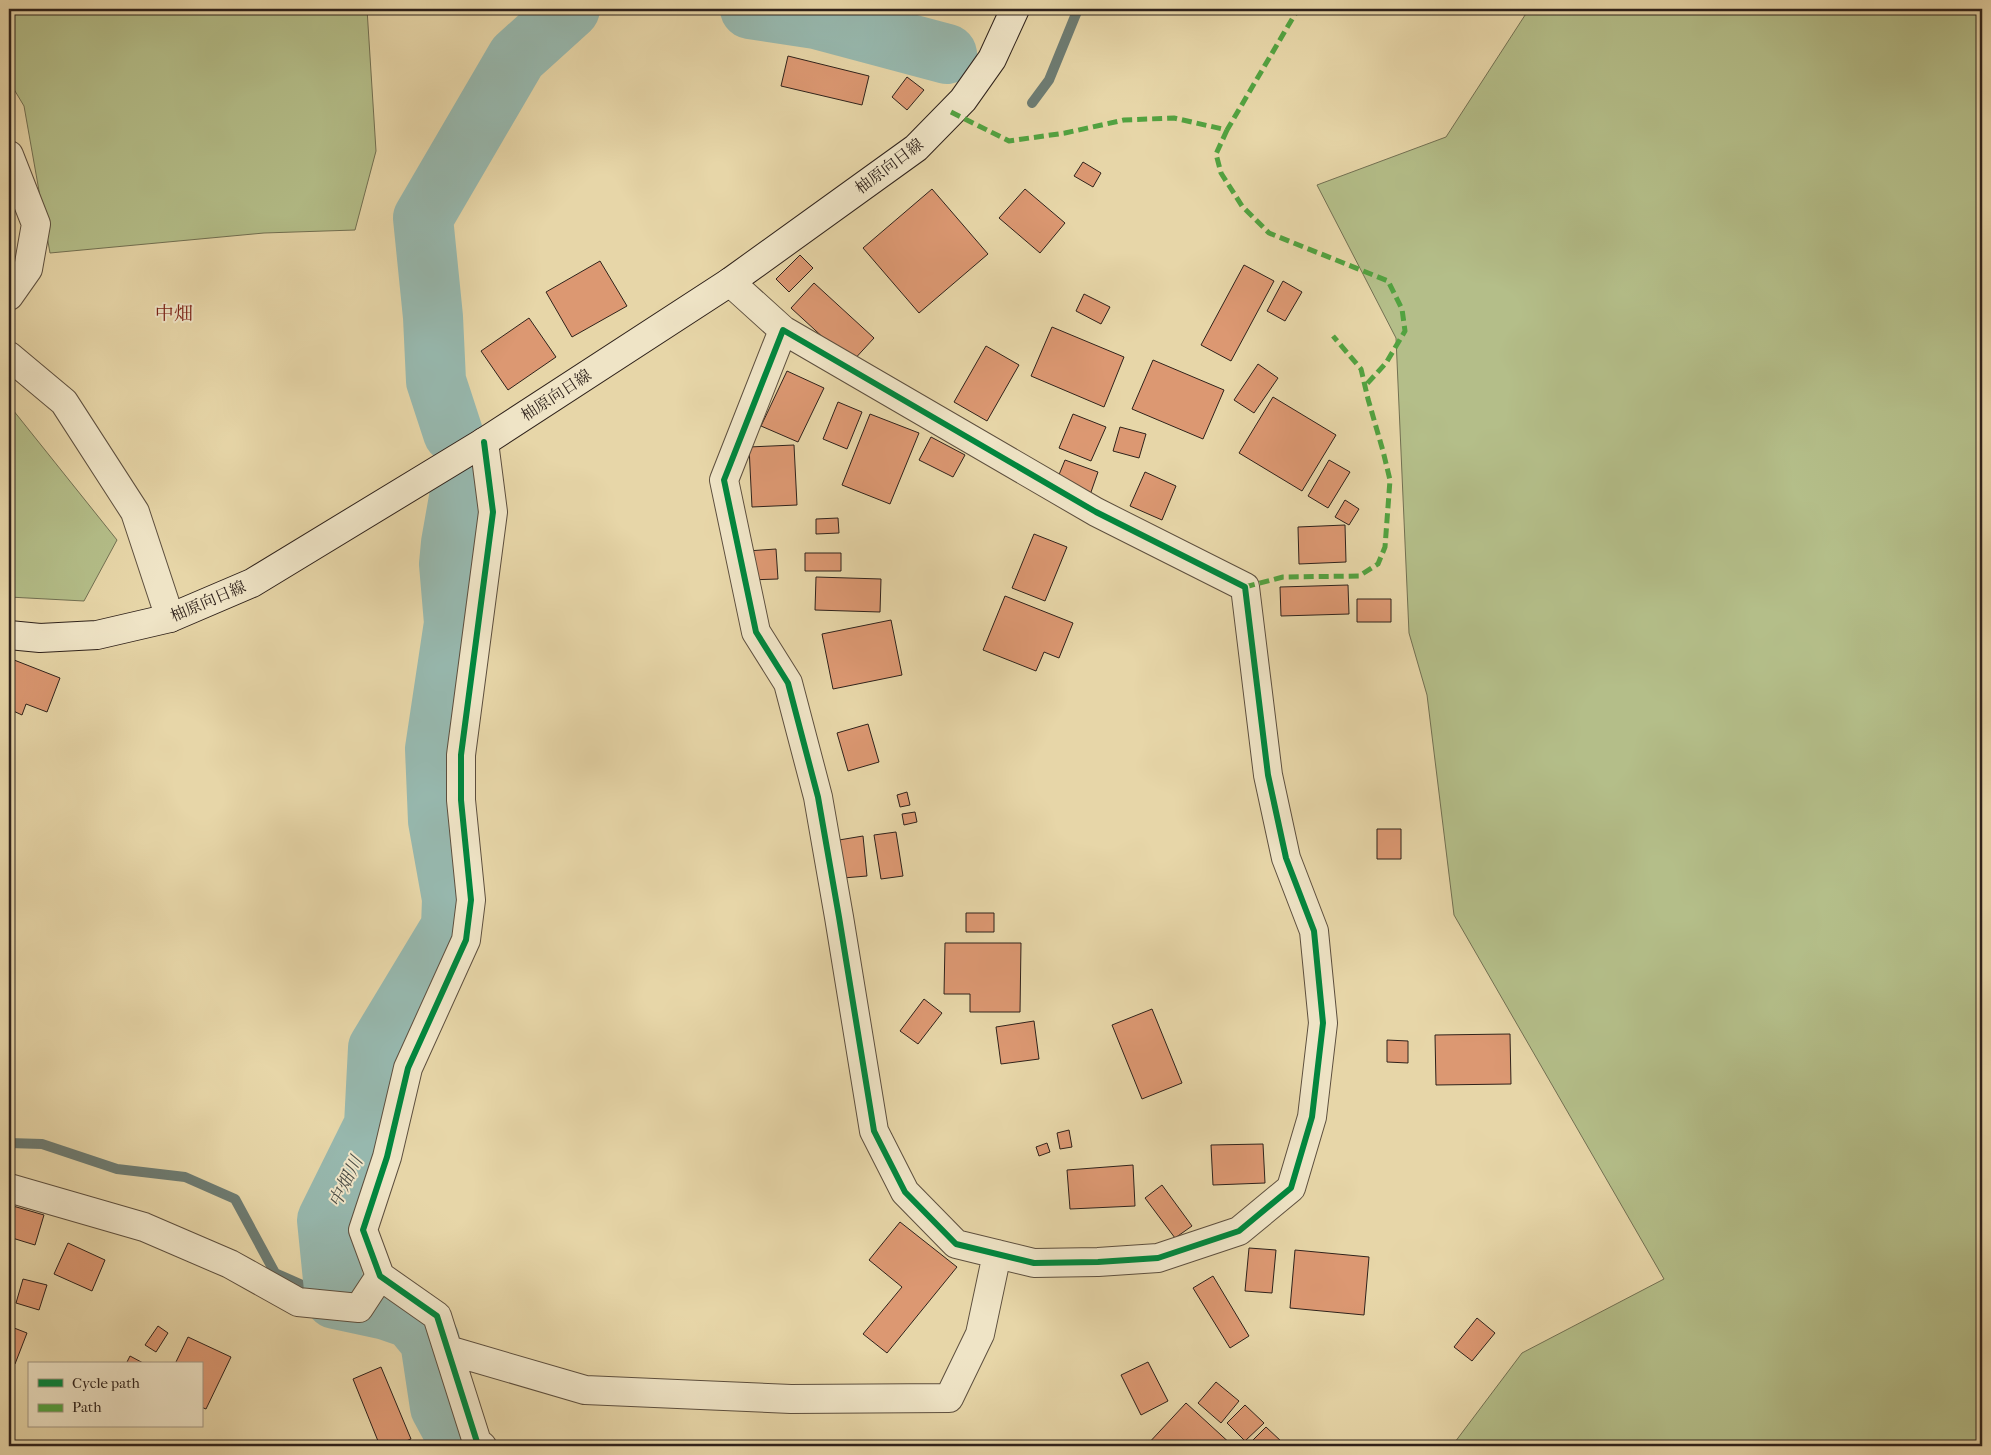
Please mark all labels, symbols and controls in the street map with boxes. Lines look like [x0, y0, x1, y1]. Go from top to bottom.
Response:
street label: 柚原向日線 [851, 134, 927, 198]
district label: 中畑 [155, 303, 193, 325]
street label: 柚原向日線 [517, 365, 595, 425]
street label: 柚原向日線 [167, 577, 249, 625]
water label: 中畑川 [325, 1151, 368, 1211]
legend [28, 1362, 202, 1428]
text: Cycle path [72, 1374, 140, 1392]
text: Path [72, 1398, 102, 1416]

